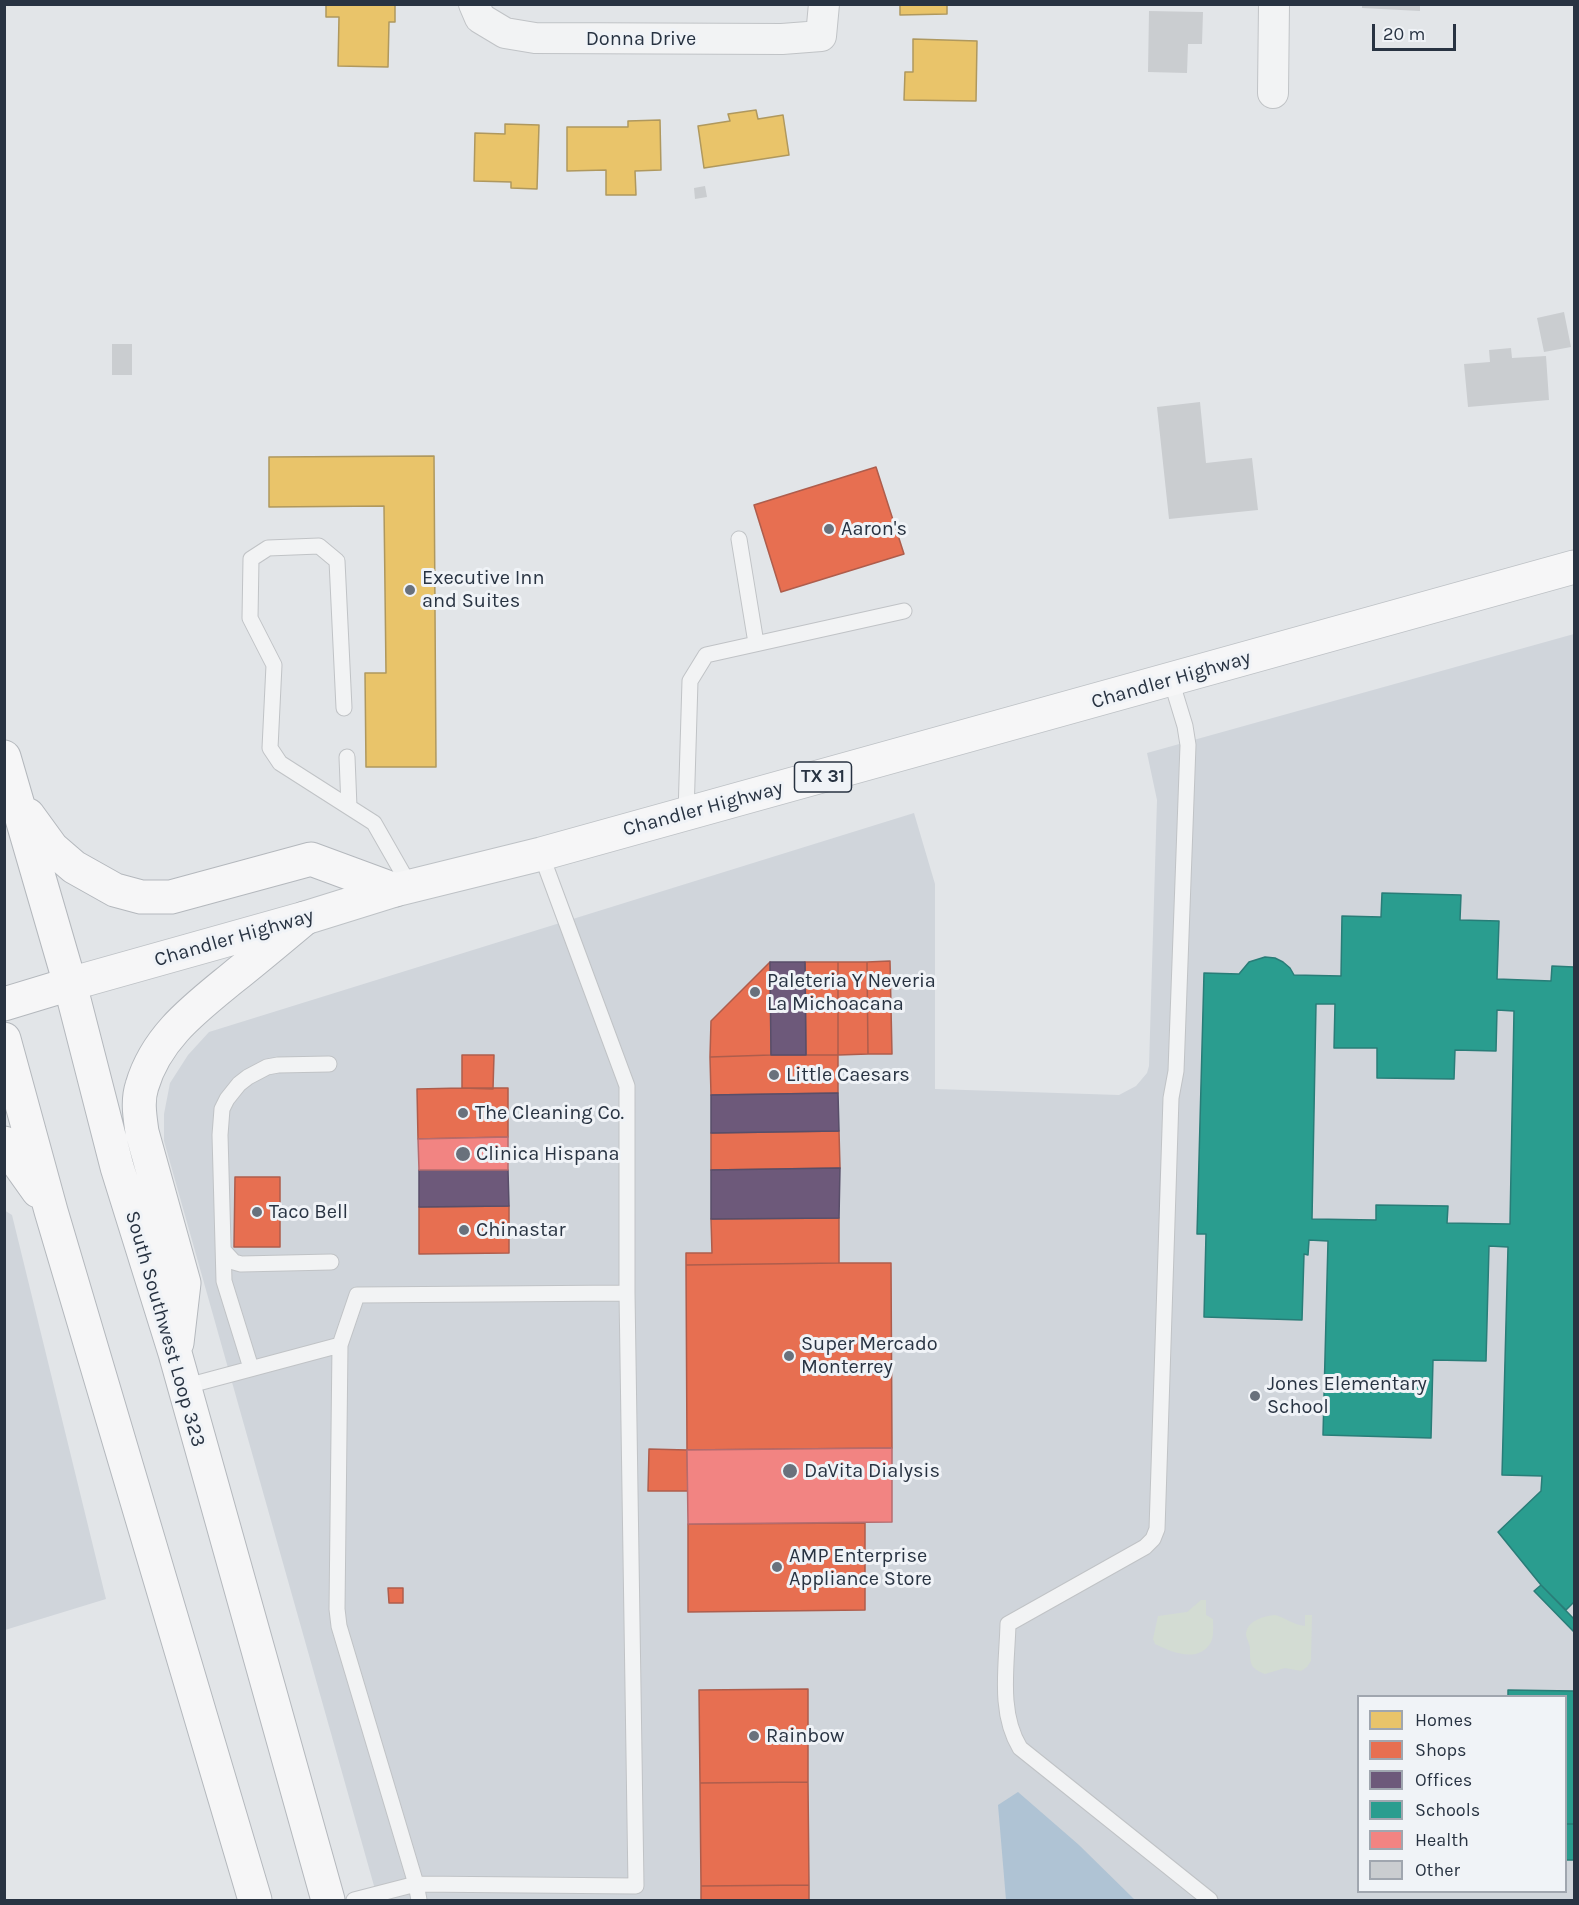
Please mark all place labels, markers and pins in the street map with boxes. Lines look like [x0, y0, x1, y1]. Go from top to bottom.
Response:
place label: Aaron's [841, 517, 907, 541]
marker: Aaron's [822, 522, 836, 536]
place label: Executive Inn and Suites [422, 566, 544, 613]
marker: Executive Inn and Suites [403, 583, 417, 597]
place label: Paleteria Y Neveria La Michoacana [767, 969, 936, 1016]
marker: Paleteria Y Neveria La Michoacana [748, 985, 762, 999]
place label: Little Caesars [786, 1063, 910, 1087]
marker: Little Caesars [767, 1068, 781, 1082]
place label: The Cleaning Co. [475, 1101, 624, 1125]
marker: The Cleaning Co. [456, 1106, 470, 1120]
place label: Clinica Hispana [476, 1142, 620, 1166]
marker: Clinica Hispana [454, 1145, 472, 1163]
place label: Taco Bell [269, 1200, 348, 1224]
marker: Taco Bell [250, 1205, 264, 1219]
place label: Chinastar [476, 1218, 566, 1242]
marker: Chinastar [457, 1223, 471, 1237]
place label: Super Mercado Monterrey [801, 1332, 938, 1379]
marker: Super Mercado Monterrey [782, 1349, 796, 1363]
place label: Jones Elementary School [1267, 1372, 1427, 1419]
marker: Jones Elementary School [1248, 1389, 1262, 1403]
place label: DaVita Dialysis [804, 1459, 940, 1483]
marker: DaVita Dialysis [781, 1462, 799, 1480]
place label: AMP Enterprise Appliance Store [789, 1544, 932, 1591]
marker: AMP Enterprise Appliance Store [770, 1560, 784, 1574]
place label: Rainbow [766, 1724, 845, 1748]
marker: Rainbow [747, 1729, 761, 1743]

